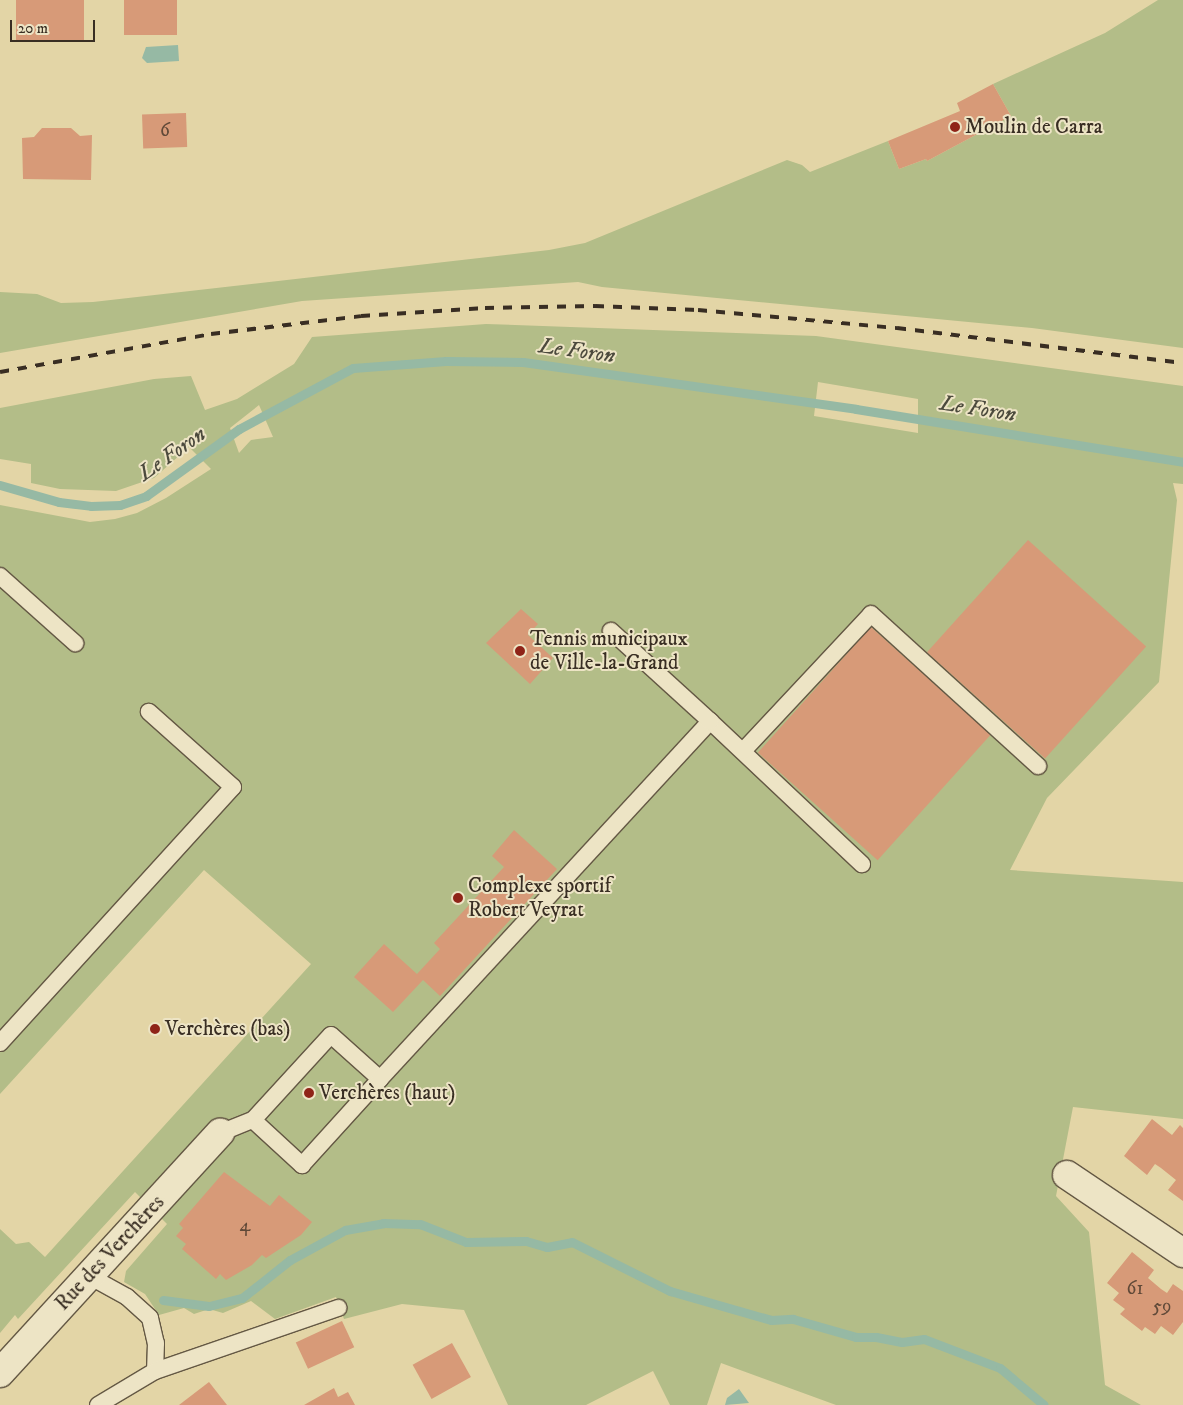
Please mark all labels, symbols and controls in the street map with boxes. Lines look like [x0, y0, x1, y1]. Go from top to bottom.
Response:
scale bar [12, 10, 98, 42]
text: 20 m [18, 19, 48, 38]
place label: Moulin de Carra [965, 114, 1103, 140]
house number: 6 [160, 120, 170, 142]
marker: Moulin de Carra [949, 121, 961, 133]
water label: Le Foron [537, 333, 617, 369]
water label: Le Foron [938, 390, 1018, 428]
water label: Le Foron [133, 421, 211, 487]
place label: Tennis municipaux de Ville-la-Grand [530, 626, 688, 676]
marker: Tennis municipaux de Ville-la-Grand [514, 645, 526, 657]
place label: Complexe sportif Robert Veyrat [468, 873, 611, 923]
marker: Complexe sportif Robert Veyrat [452, 892, 464, 904]
place label: Verchères (bas) [165, 1016, 291, 1042]
marker: Verchères (bas) [149, 1023, 161, 1035]
place label: Verchères (haut) [319, 1080, 455, 1106]
marker: Verchères (haut) [303, 1087, 315, 1099]
street label: Rue des Verchères [50, 1190, 170, 1316]
house number: 4 [240, 1215, 250, 1237]
house number: 61 [1127, 1278, 1143, 1300]
house number: 59 [1153, 1296, 1171, 1318]

